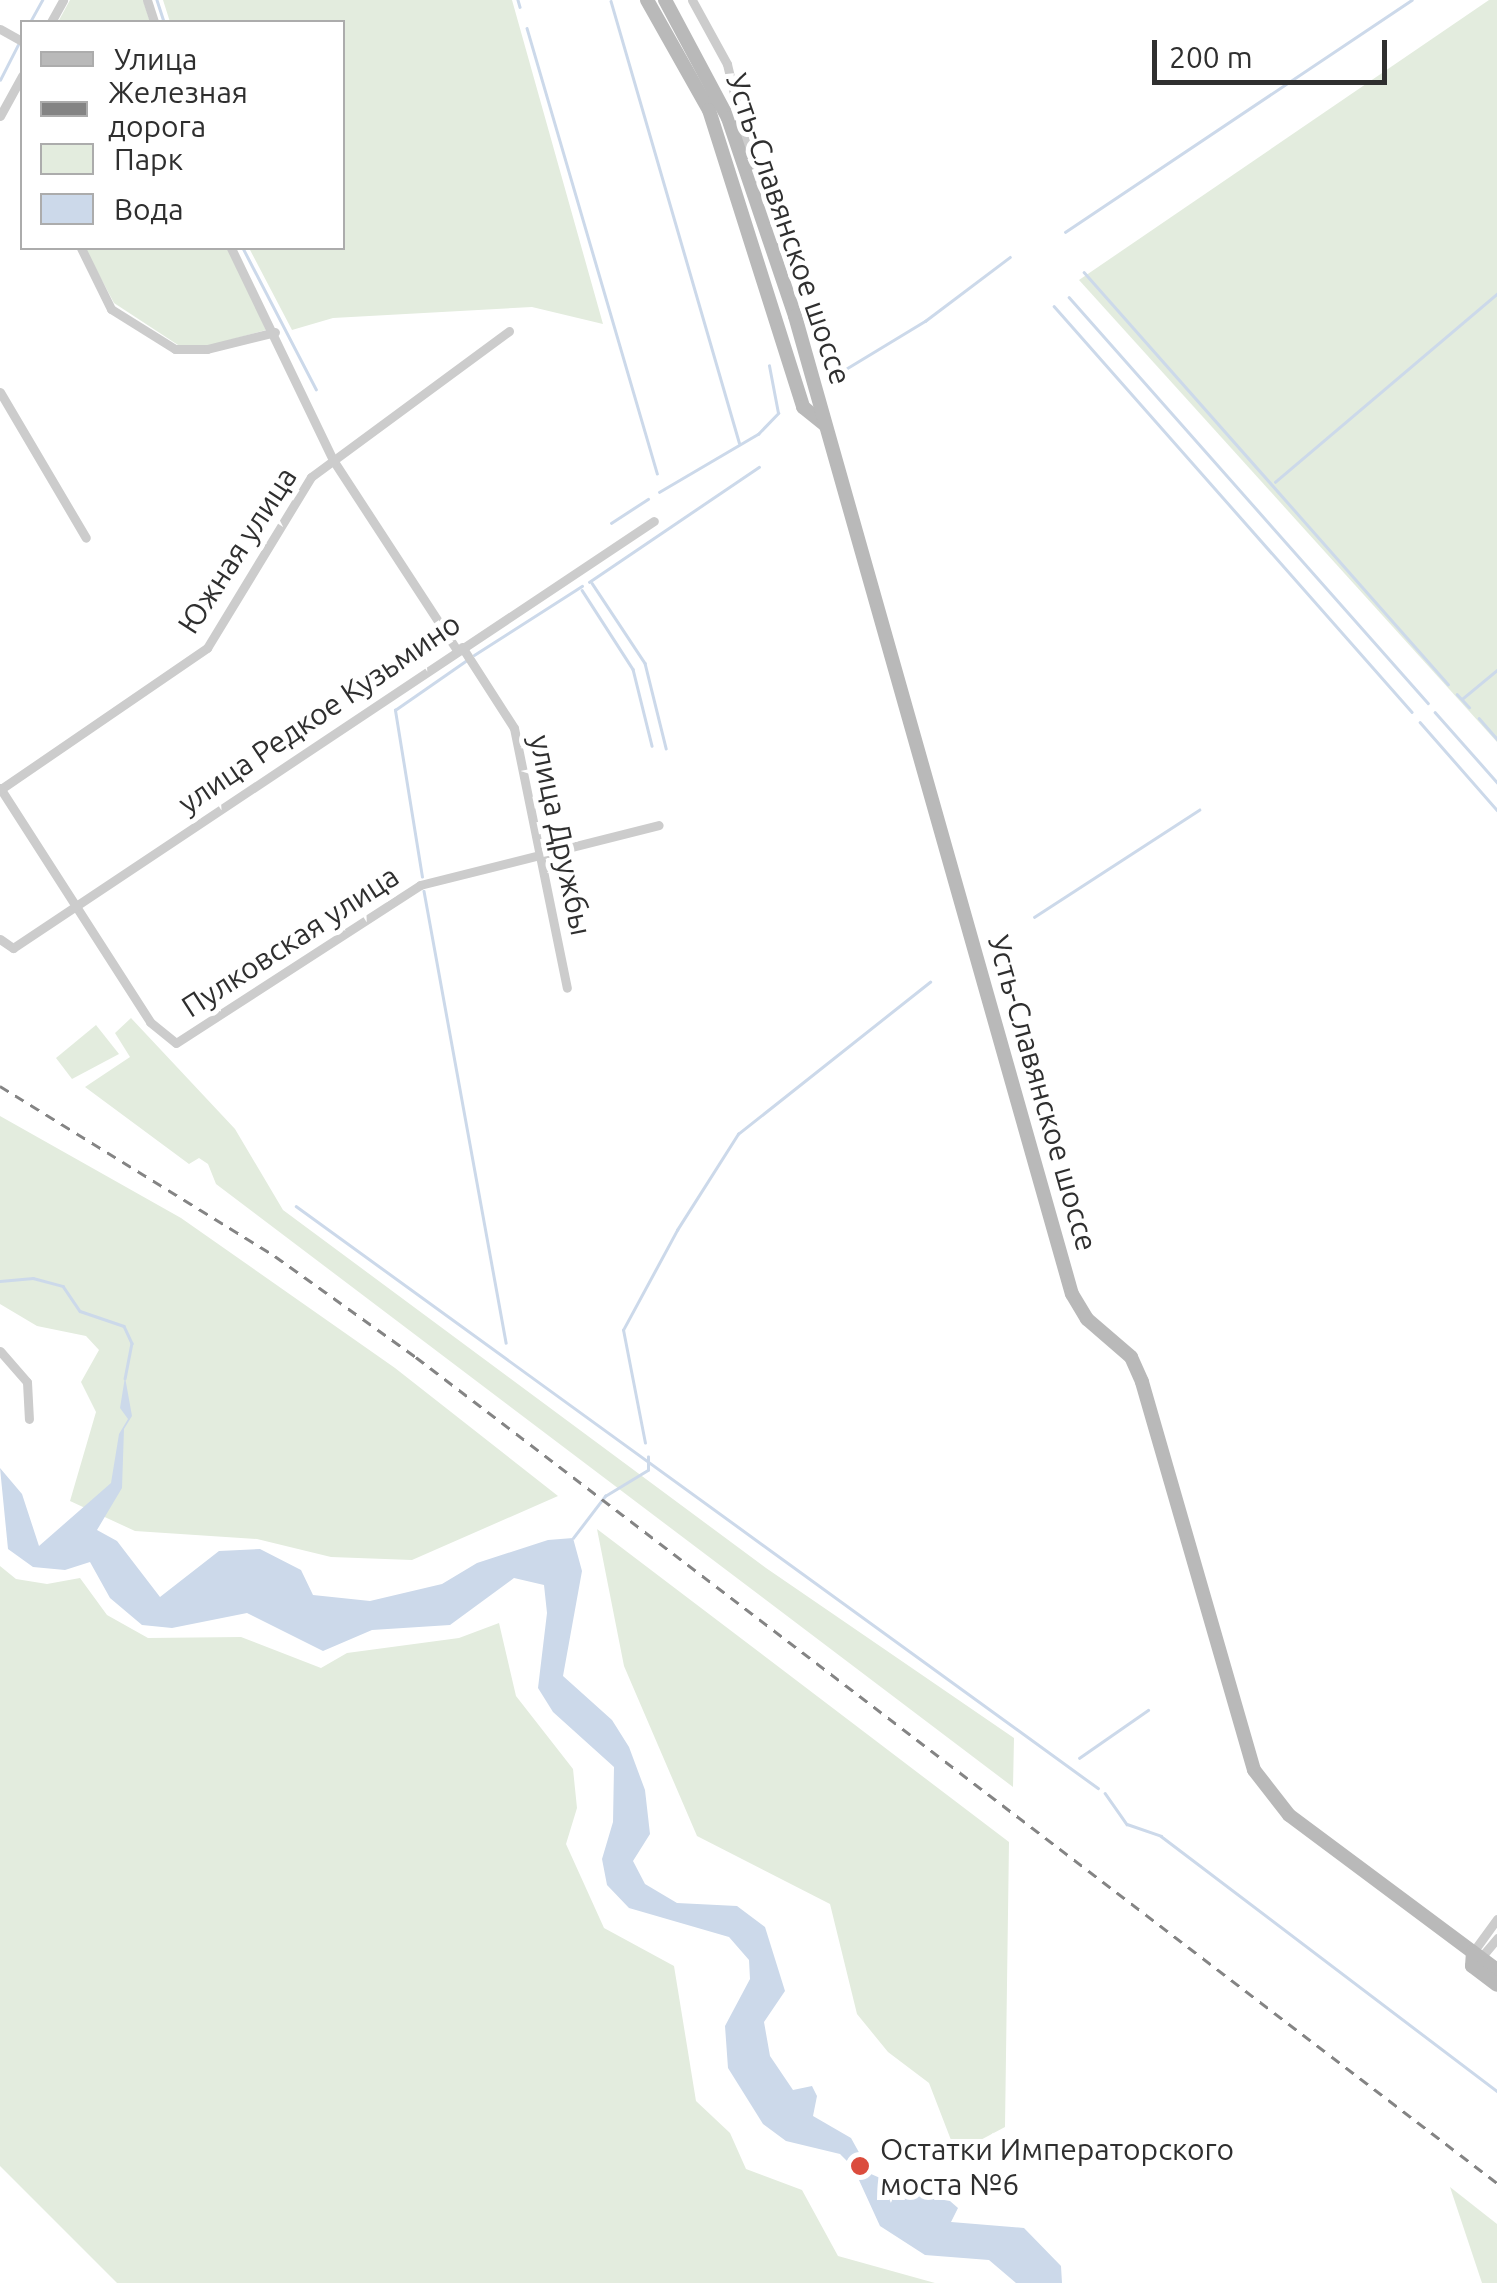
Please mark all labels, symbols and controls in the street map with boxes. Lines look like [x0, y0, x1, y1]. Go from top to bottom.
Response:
legend [20, 20, 345, 250]
scale bar [1157, 20, 1392, 82]
text: 200 m [1169, 40, 1253, 74]
text: Улица [114, 42, 198, 76]
street label: Усть-Славянское шоссе [719, 69, 859, 389]
text: Железная дорога [108, 75, 248, 143]
text: Парк [114, 142, 183, 176]
text: Вода [114, 192, 184, 226]
street label: Южная улица [170, 460, 304, 640]
street label: улица Редкое Кузьмино [171, 605, 467, 821]
street label: улица Дружбы [522, 731, 600, 939]
street label: Пулковская улица [175, 858, 405, 1024]
street label: Усть-Славянское шоссе [981, 931, 1105, 1255]
place label: Остатки Императорского моста №6 [880, 2131, 1234, 2202]
marker: Остатки Императорского моста №6 [849, 2155, 871, 2177]

